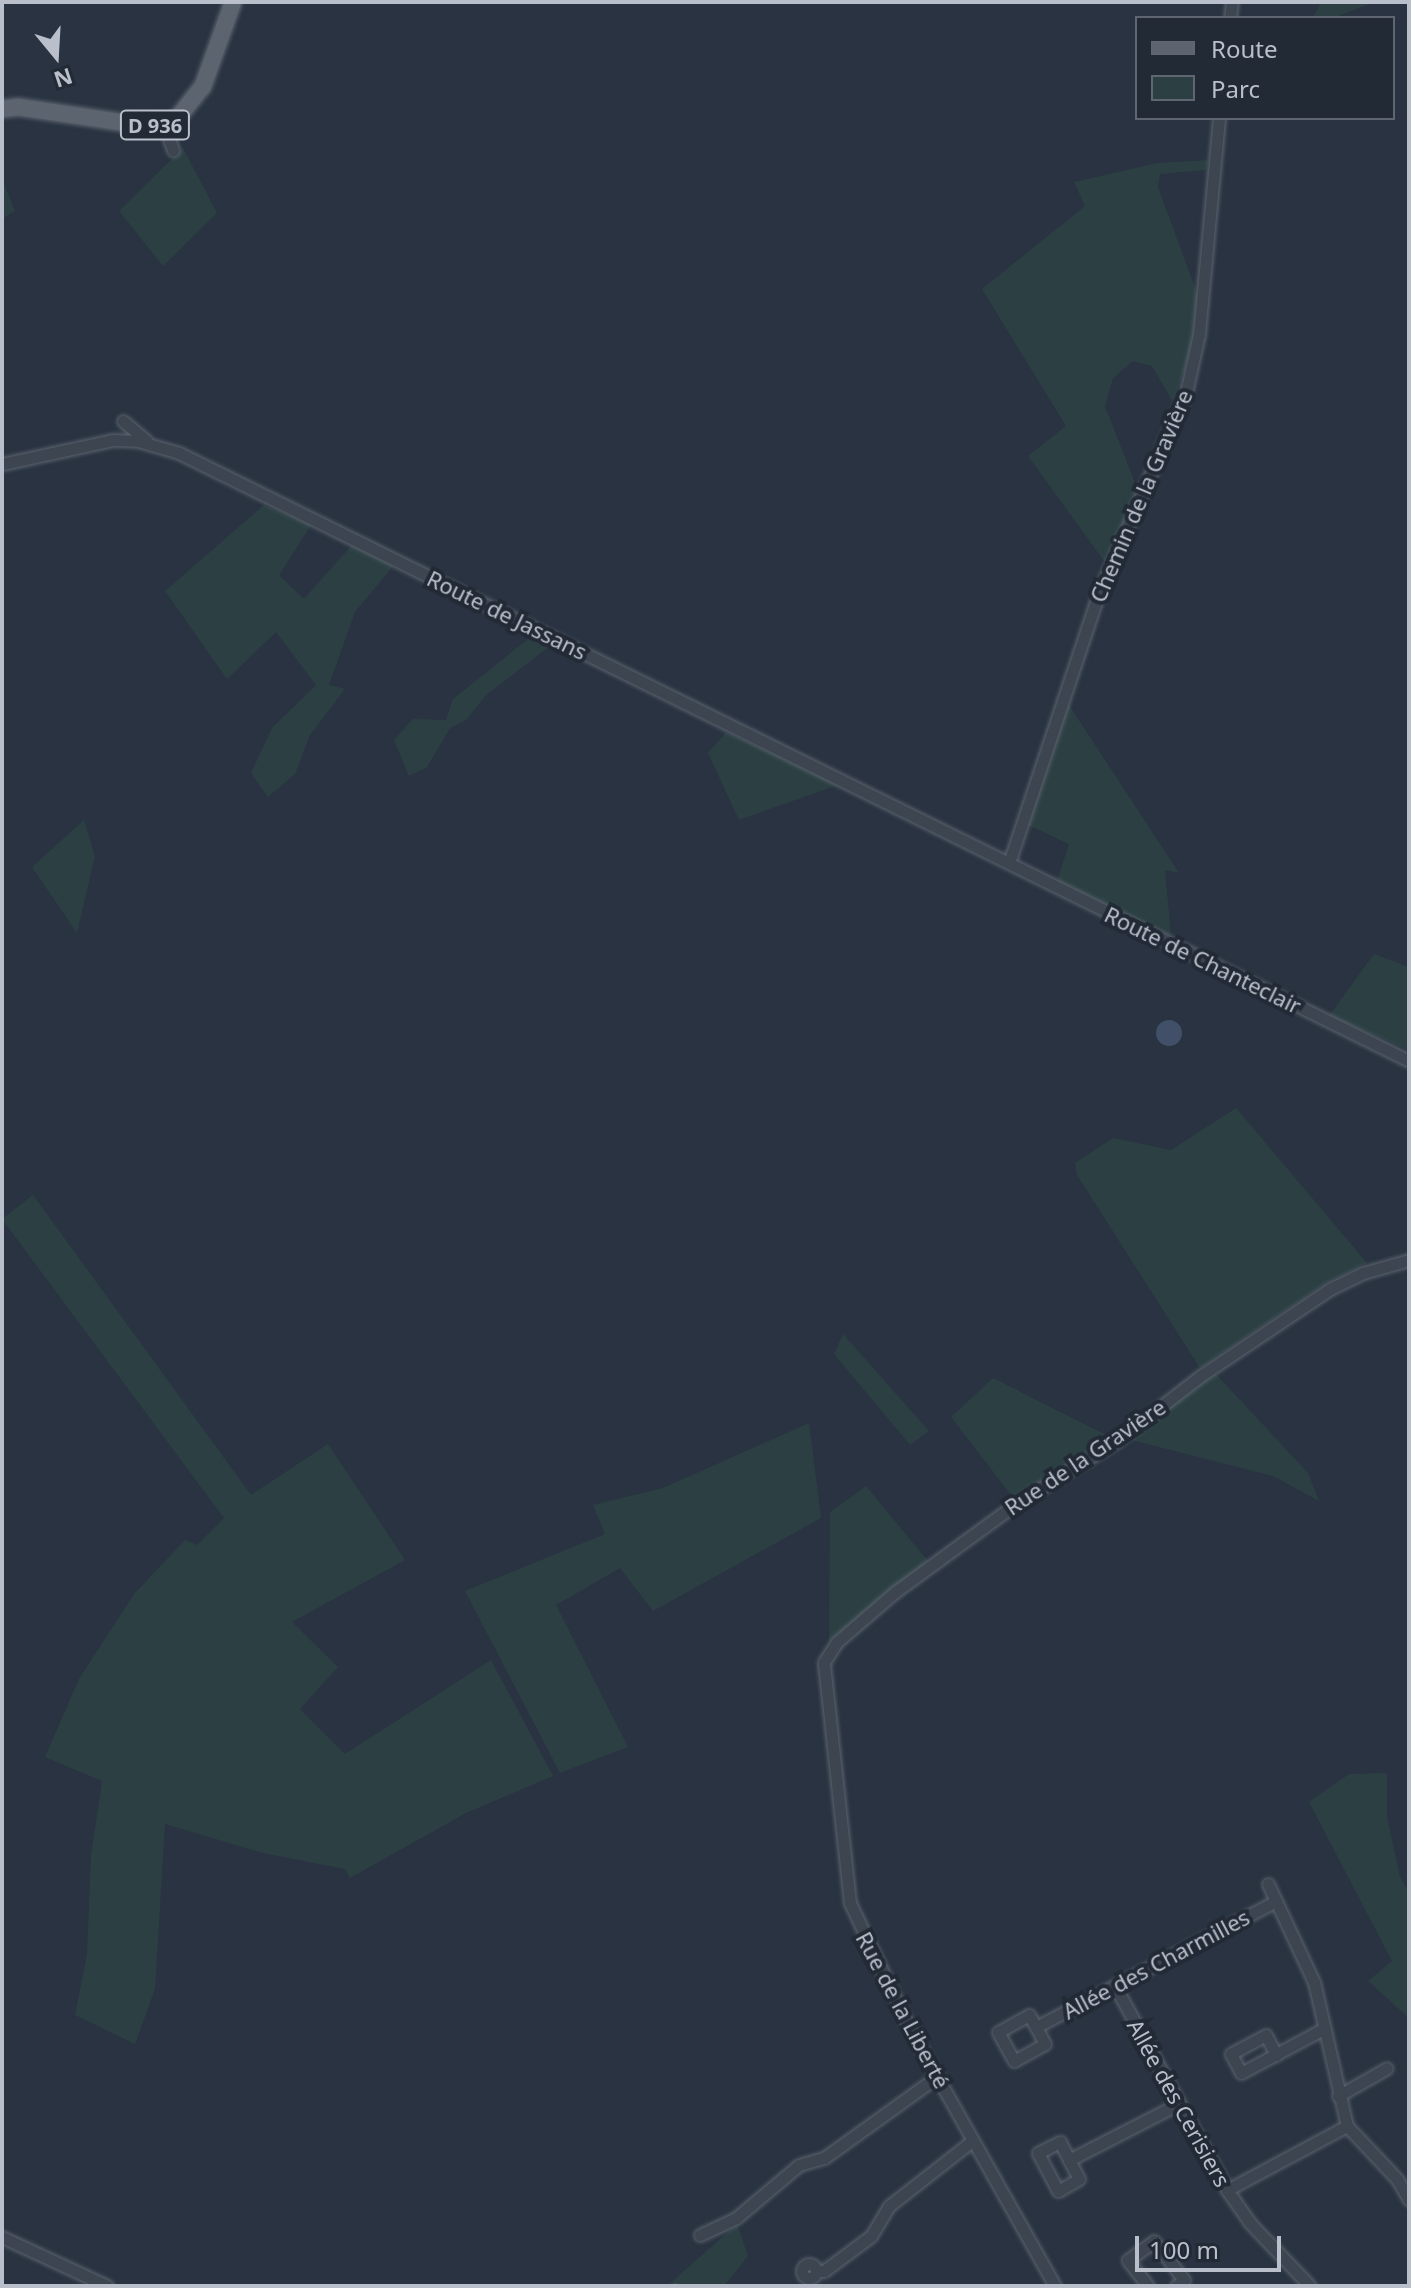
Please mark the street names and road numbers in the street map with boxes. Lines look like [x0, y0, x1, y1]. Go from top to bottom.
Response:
road number: D 936 [119, 109, 191, 141]
street label: Chemin de la Gravière [1084, 386, 1198, 606]
street label: Route de Jassans [423, 565, 591, 665]
street label: Route de Chanteclair [1100, 901, 1306, 1019]
street label: Rue de la Gravière [1000, 1393, 1170, 1521]
street label: Allée des Charmilles [1058, 1904, 1254, 2024]
street label: Rue de la Liberté [851, 1927, 955, 2093]
street label: Allée des Cerisiers [1122, 2015, 1236, 2191]

